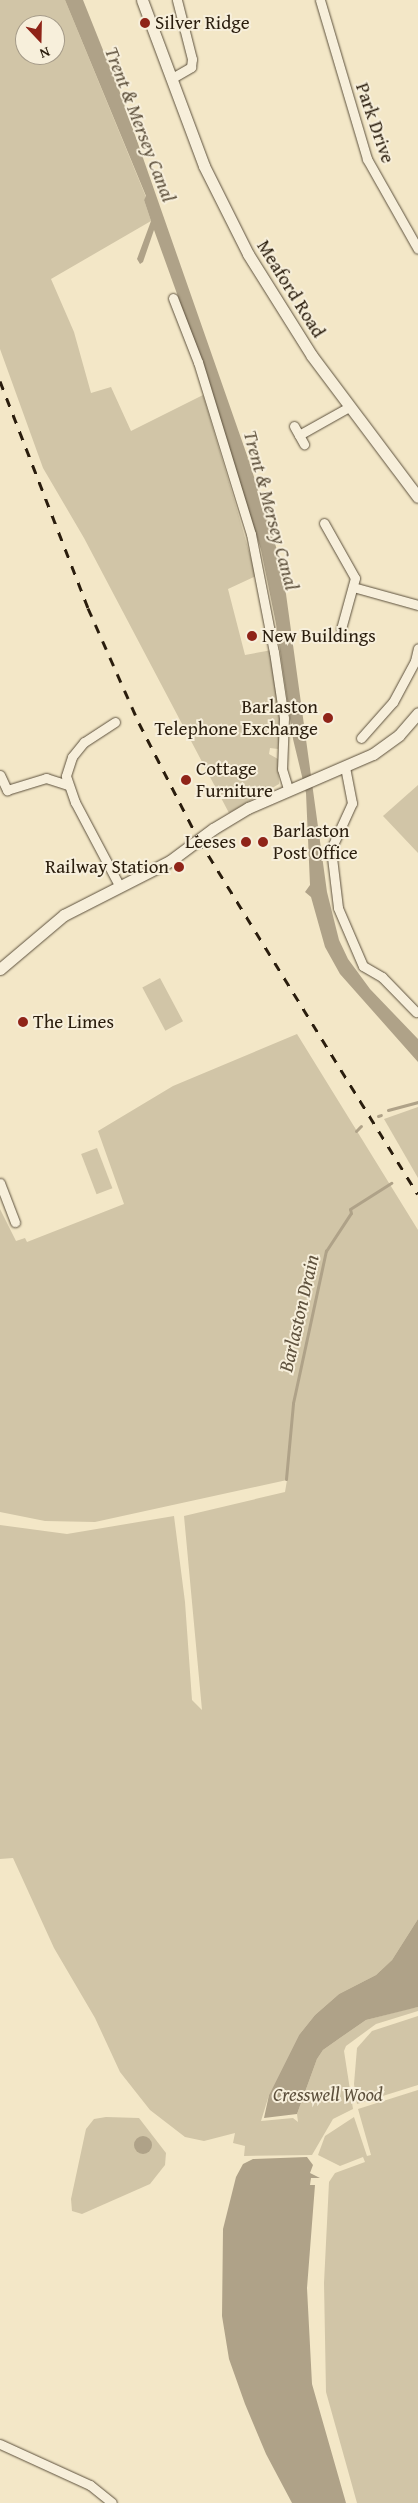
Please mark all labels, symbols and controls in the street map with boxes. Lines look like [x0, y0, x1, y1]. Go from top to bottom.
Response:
place label: Silver Ridge [155, 12, 250, 34]
north arrow [15, 15, 65, 65]
marker: Silver Ridge [139, 17, 151, 29]
text: N [37, 42, 53, 64]
water label: Trent & Mersey Canal [100, 43, 182, 205]
street label: Park Drive [351, 80, 399, 166]
street label: Meaford Road [252, 236, 330, 342]
water label: Trent & Mersey Canal [239, 428, 305, 592]
place label: New Buildings [262, 625, 376, 647]
marker: New Buildings [246, 630, 258, 642]
place label: Barlaston Telephone Exchange [154, 696, 318, 740]
marker: Barlaston Telephone Exchange [322, 712, 334, 724]
place label: Cottage Furniture [196, 758, 273, 802]
marker: Cottage Furniture [180, 774, 192, 786]
place label: Barlaston Post Office [273, 820, 358, 864]
place label: Leeses [185, 831, 236, 853]
marker: Leeses [240, 836, 252, 848]
marker: Barlaston Post Office [257, 836, 269, 848]
place label: Railway Station [45, 856, 169, 878]
marker: Railway Station [173, 861, 185, 873]
place label: The Limes [33, 1011, 114, 1033]
marker: The Limes [17, 1016, 29, 1028]
water label: Barlaston Drain [273, 1252, 323, 1374]
park label: Cresswell Wood [273, 2084, 383, 2106]

